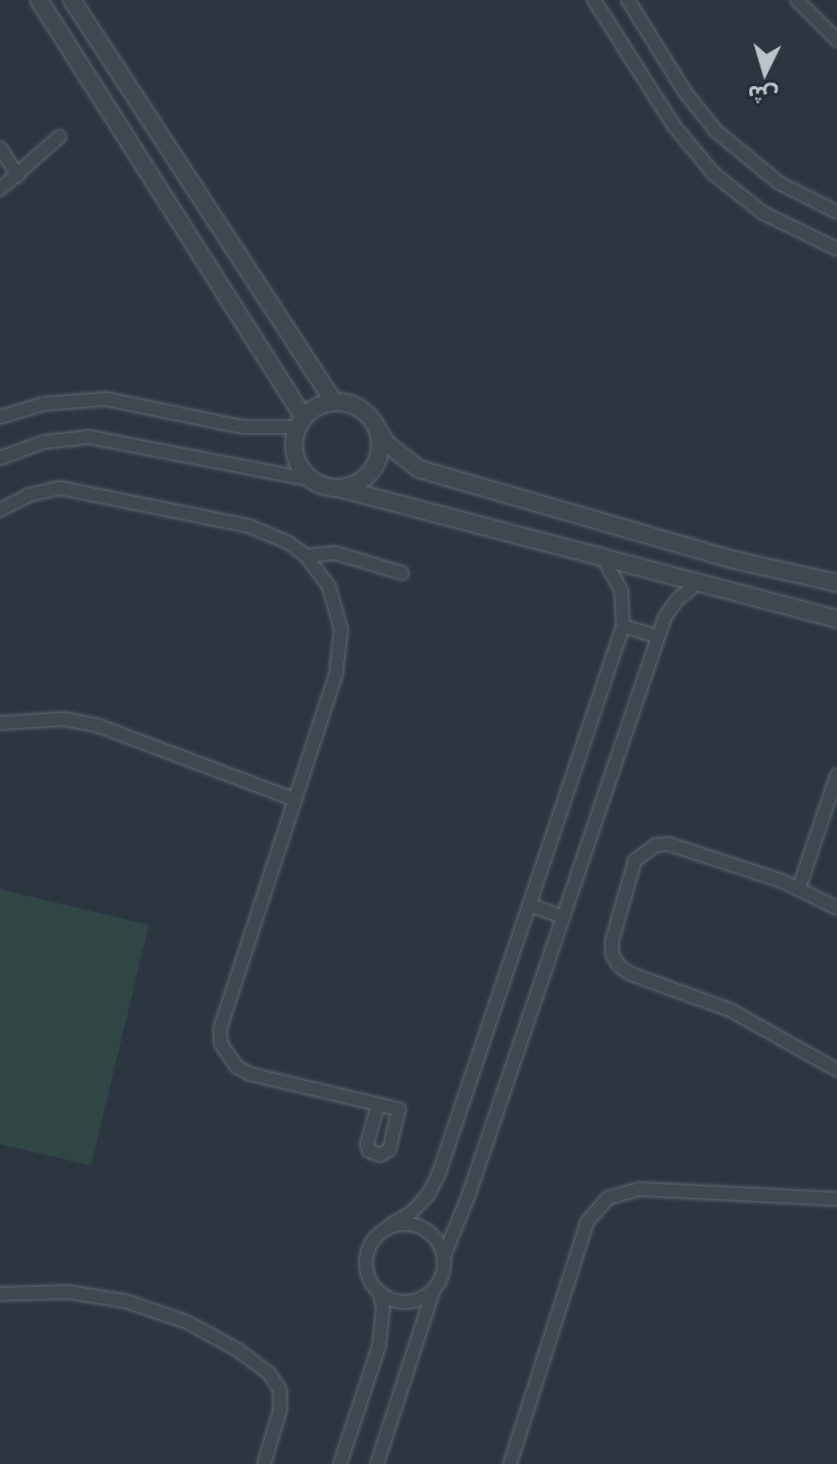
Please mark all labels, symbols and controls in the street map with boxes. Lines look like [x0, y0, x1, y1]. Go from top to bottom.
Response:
north arrow [725, 32, 805, 112]
text: ش [747, 82, 779, 110]

